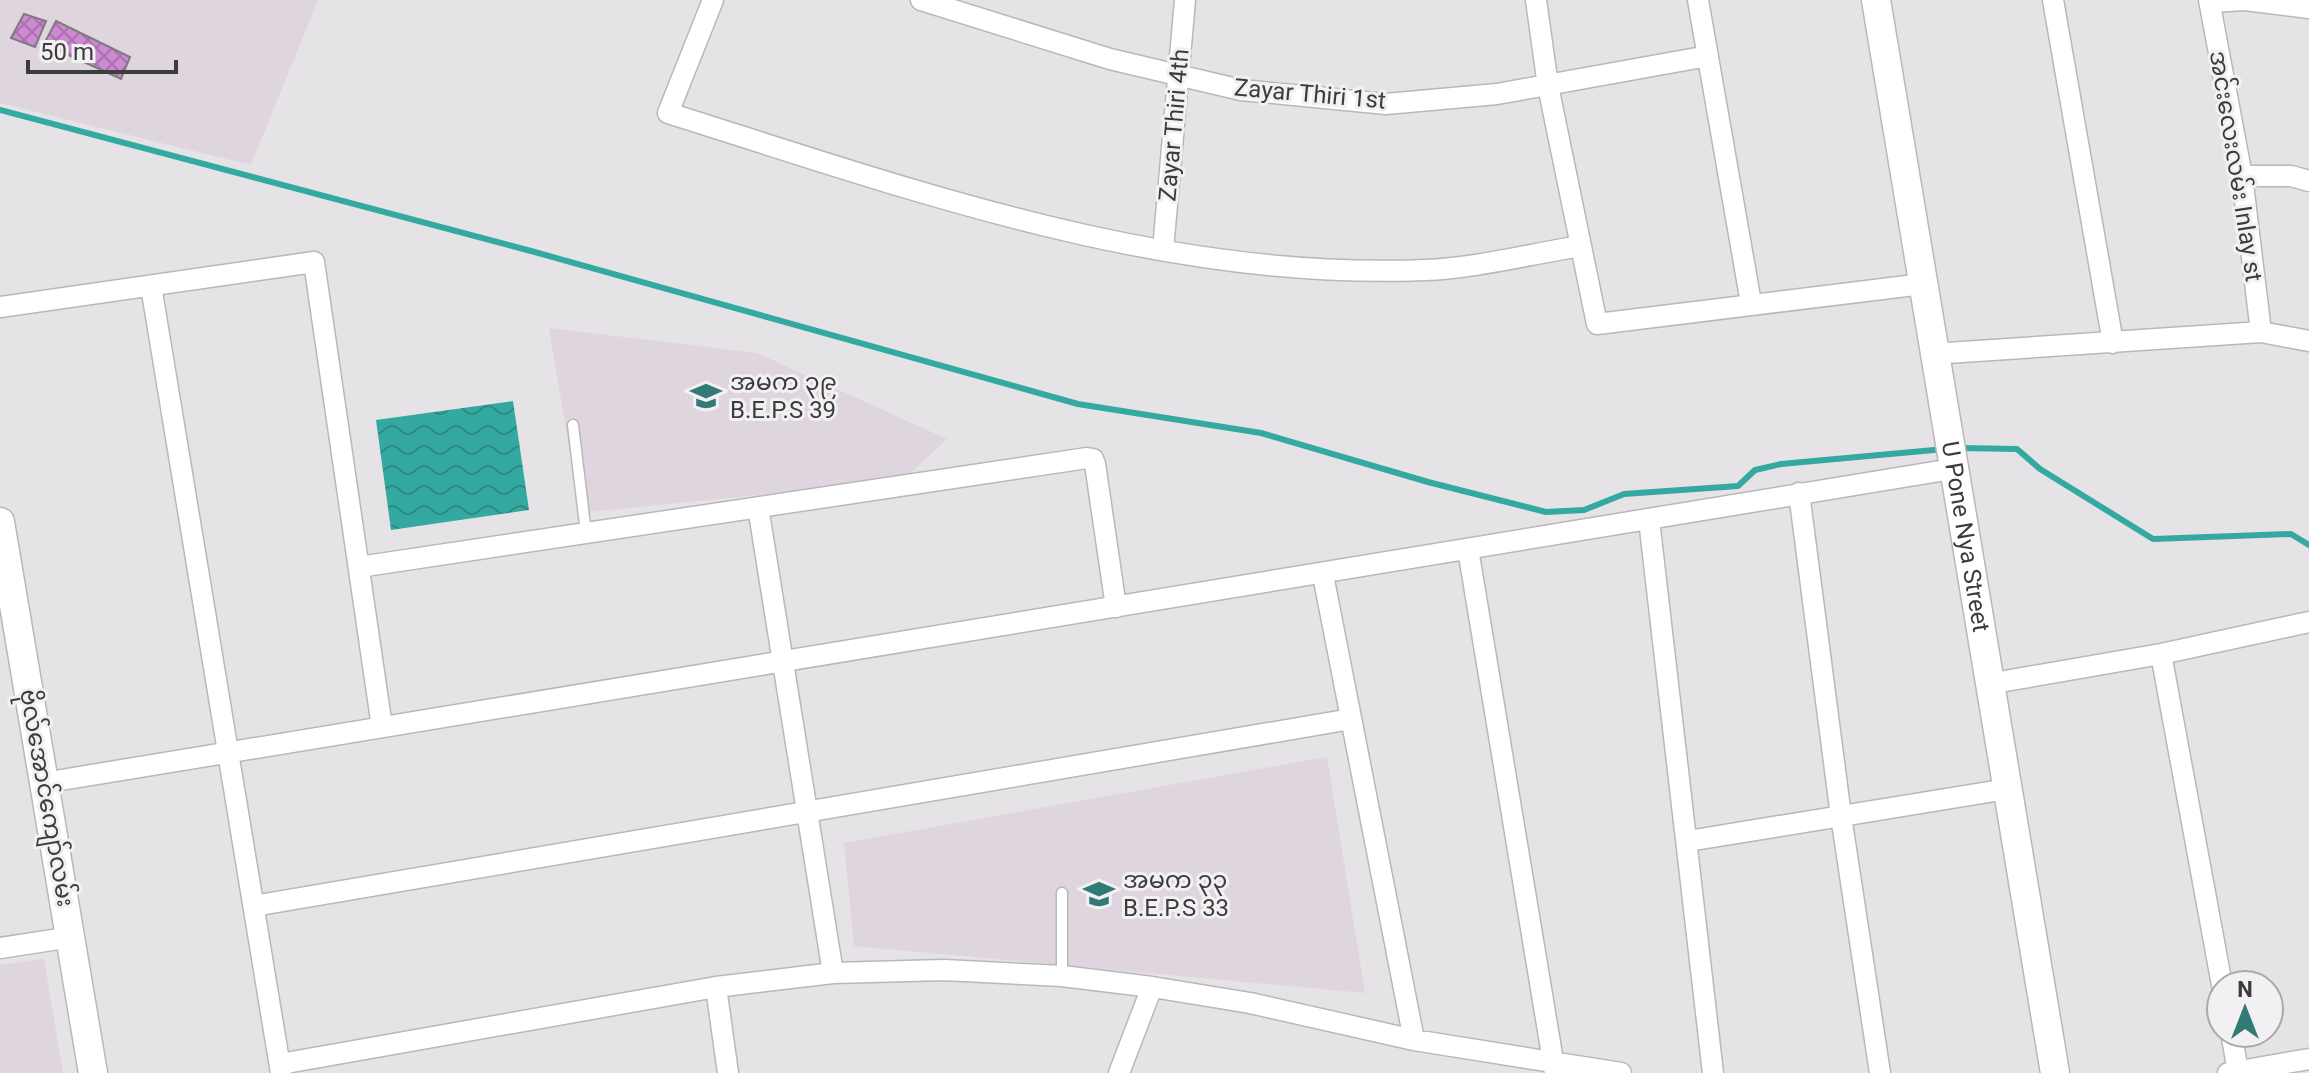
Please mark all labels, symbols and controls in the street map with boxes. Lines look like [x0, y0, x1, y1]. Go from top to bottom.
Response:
scale bar [28, 24, 176, 74]
text: 50 m [40, 38, 94, 66]
street label: Zayar Thiri 4th [1153, 48, 1195, 202]
street label: အင်းလေးလမ်း Inlay st [2204, 48, 2270, 284]
street label: Zayar Thiri 1st [1233, 73, 1387, 115]
place label: အမက ၃၉ B.E.P.S 39 [730, 368, 837, 424]
school or university icon: အမက ၃၉ B.E.P.S 39 [689, 379, 723, 413]
street label: U Pone Nya Street [1936, 439, 1995, 634]
street label: ဗိုလ်အောင်ကျော်လမ်း [9, 687, 82, 910]
place label: အမက ၃၃ B.E.P.S 33 [1123, 866, 1229, 922]
school or university icon: အမက ၃၃ B.E.P.S 33 [1082, 877, 1116, 911]
north arrow [2205, 969, 2285, 1049]
text: N [2237, 977, 2253, 1002]

